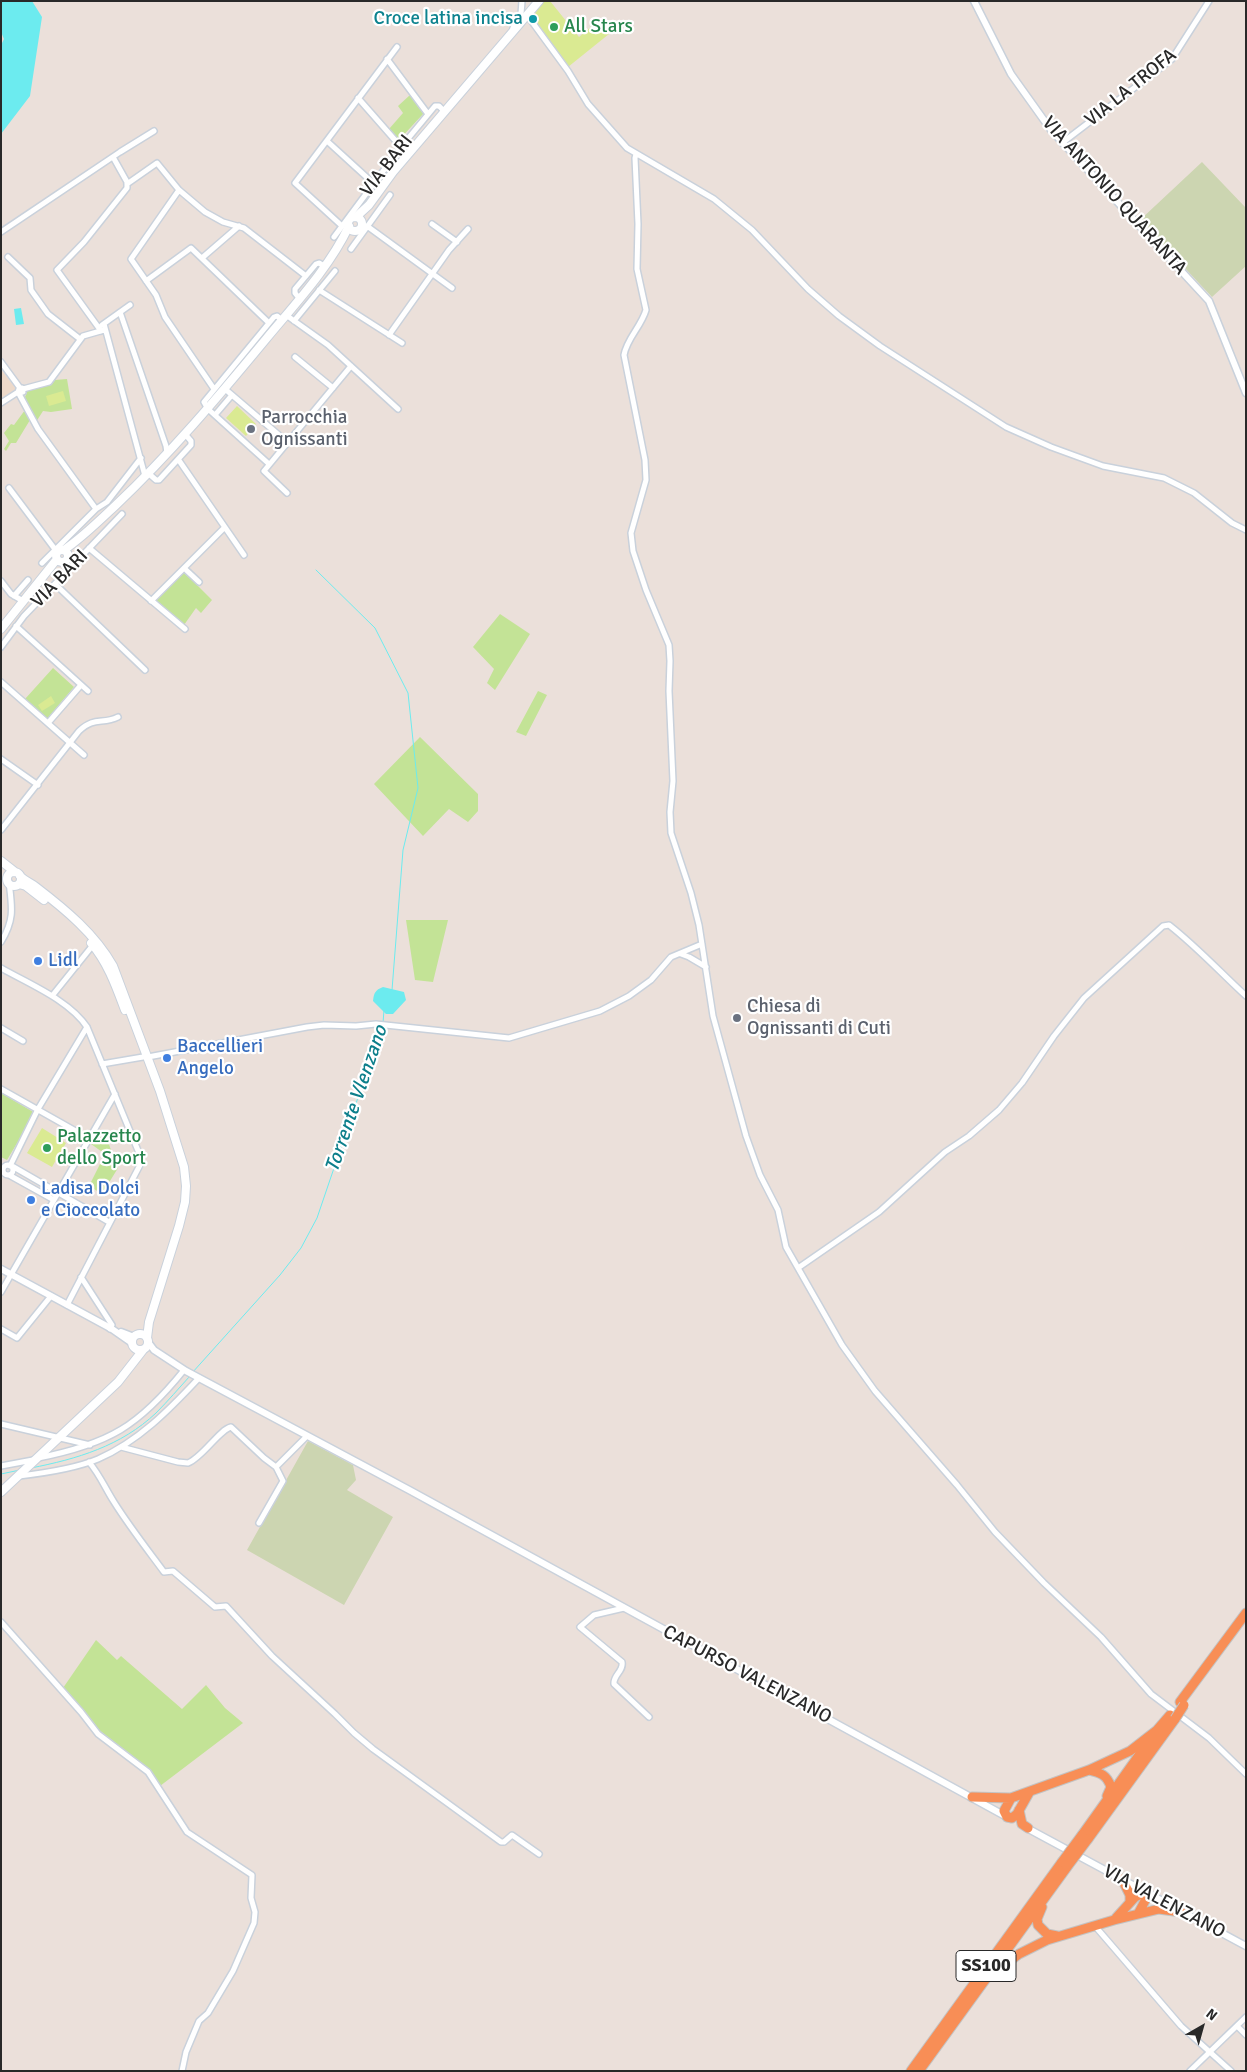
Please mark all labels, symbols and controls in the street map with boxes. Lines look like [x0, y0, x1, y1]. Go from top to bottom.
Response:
place label: Croce latina incisa [374, 8, 523, 30]
marker: Croce latina incisa [527, 13, 539, 25]
place label: All Stars [564, 16, 633, 38]
marker: All Stars [548, 21, 560, 33]
street label: VIA LA TROFA [1081, 44, 1181, 132]
street label: VIA ANTONIO QUARANTA [1037, 112, 1191, 280]
street label: VIA BARI [356, 130, 418, 202]
place label: Parrocchia Ognissanti [261, 407, 348, 451]
marker: Parrocchia Ognissanti [245, 423, 257, 435]
street label: VIA BARI [27, 545, 93, 613]
place label: Lidl [48, 950, 78, 972]
marker: Lidl [32, 955, 44, 967]
place label: Chiesa di Ognissanti di Cuti [747, 996, 891, 1040]
marker: Chiesa di Ognissanti di Cuti [731, 1012, 743, 1024]
water label: Torrente Vlenzano [321, 1023, 393, 1175]
place label: Baccellieri Angelo [177, 1036, 263, 1080]
marker: Baccellieri Angelo [161, 1052, 173, 1064]
place label: Palazzetto dello Sport [57, 1126, 146, 1170]
marker: Palazzetto dello Sport [41, 1142, 53, 1154]
place label: Ladisa Dolci e Cioccolato [41, 1178, 140, 1222]
marker: Ladisa Dolci e Cioccolato [25, 1194, 37, 1206]
street label: CAPURSO VALENZANO [659, 1621, 835, 1729]
street label: VIA VALENZANO [1099, 1860, 1229, 1944]
road number: SS100 [956, 1950, 1016, 1982]
north arrow [1177, 2002, 1227, 2052]
text: N [1202, 2005, 1221, 2024]

